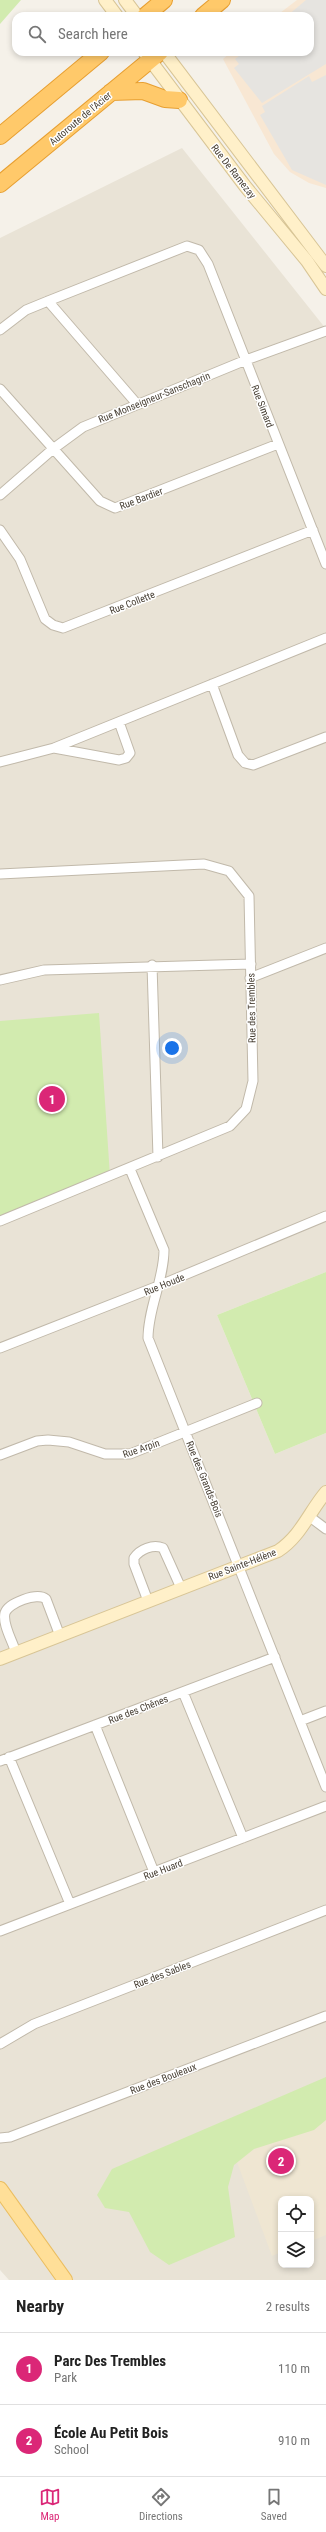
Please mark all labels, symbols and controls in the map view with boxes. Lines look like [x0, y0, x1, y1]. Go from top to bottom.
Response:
search box [12, 12, 314, 56]
icon: search [26, 23, 48, 45]
text: Search here [58, 25, 128, 43]
street label: Autoroute de l'Acier [47, 89, 113, 147]
street label: Rue De Ramezay [209, 142, 258, 200]
street label: Rue Monseigneur-Sanschagrin [97, 370, 212, 425]
street label: Rue Simard [249, 383, 276, 429]
street label: Rue Bardier [118, 485, 164, 512]
street label: Rue Collette [108, 589, 157, 616]
street label: Rue des Trembles [245, 973, 258, 1043]
your location [162, 1038, 182, 1058]
pin: 1 [39, 1084, 65, 1114]
street label: Rue Houde [142, 1271, 186, 1298]
street label: Rue Arpin [121, 1437, 161, 1460]
street label: Rue des Grands-Bois [184, 1439, 225, 1519]
street label: Rue Sainte-Hélène [207, 1546, 278, 1582]
street label: Rue des Chênes [107, 1693, 170, 1726]
street label: Rue Huard [142, 1857, 184, 1882]
street label: Rue des Sables [132, 1958, 193, 1990]
street label: Rue des Bouleaux [129, 2061, 198, 2096]
pin: 2 [268, 2146, 294, 2176]
map controls [278, 2196, 314, 2268]
button: locate [278, 2196, 314, 2232]
button: layers [278, 2232, 314, 2268]
text: Nearby [16, 2296, 64, 2316]
text: 2 results [266, 2299, 310, 2314]
text: Parc Des Trembles [54, 2352, 166, 2370]
text: 1 [26, 2361, 32, 2376]
text: 110 m [278, 2361, 310, 2376]
text: Park [54, 2370, 77, 2385]
text: École Au Petit Bois [54, 2424, 168, 2442]
text: 2 [26, 2433, 32, 2448]
text: 910 m [278, 2433, 310, 2448]
text: School [54, 2442, 89, 2457]
tab: Map [39, 2486, 61, 2523]
tab: Directions [139, 2486, 183, 2523]
tab: Saved [261, 2486, 287, 2523]

